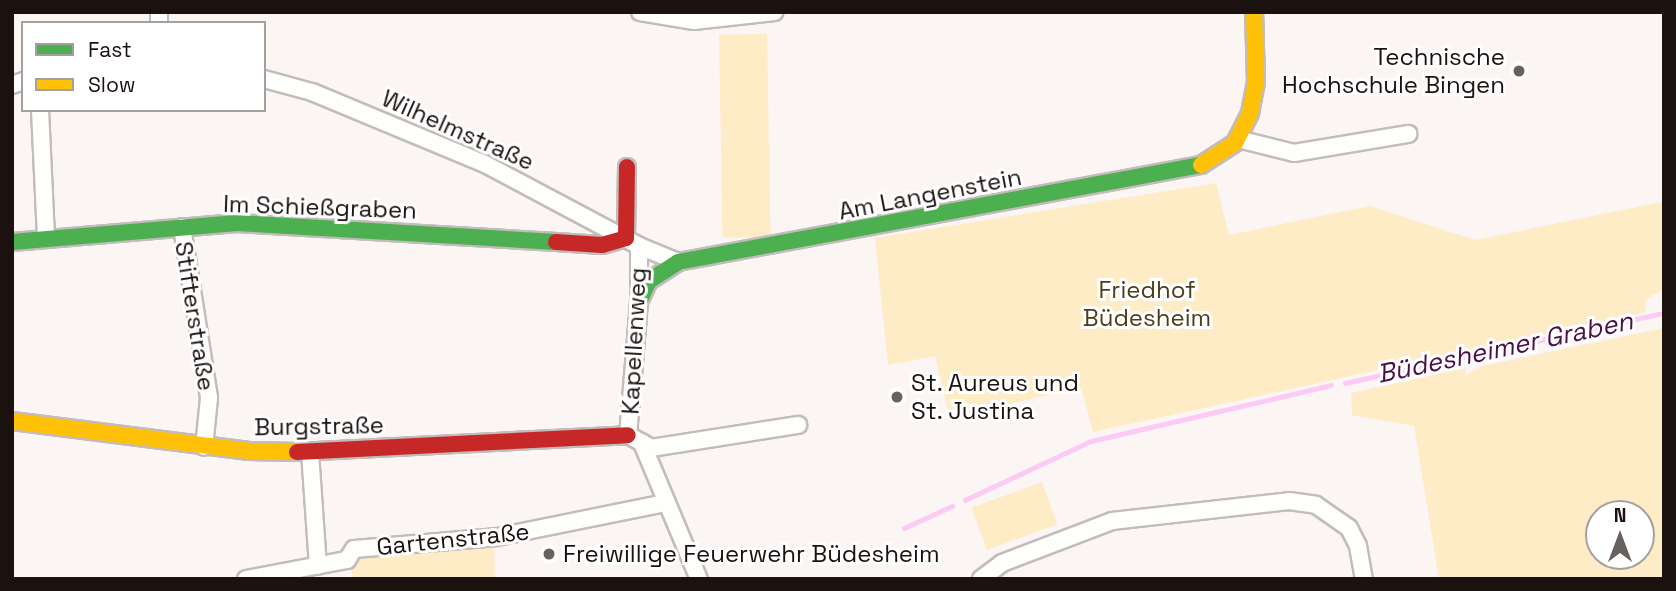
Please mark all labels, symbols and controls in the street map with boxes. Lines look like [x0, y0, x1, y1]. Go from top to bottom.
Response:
legend [21, 21, 266, 112]
text: Fast [88, 36, 132, 63]
place label: Technische Hochschule Bingen [1282, 43, 1505, 99]
marker: Technische Hochschule Bingen [1511, 63, 1527, 79]
text: Slow [88, 71, 136, 98]
street label: Wilhelmstraße [378, 84, 538, 176]
street label: Am Langenstein [836, 162, 1024, 226]
street label: Im Schießgraben [223, 189, 417, 225]
street label: Stifterstraße [169, 239, 221, 393]
street label: Kapellenweg [616, 267, 652, 415]
park label: Friedhof Büdesheim [1083, 276, 1211, 332]
water label: Büdesheimer Graben [1374, 306, 1636, 390]
place label: St. Aureus und St. Justina [911, 369, 1080, 425]
marker: St. Aureus und St. Justina [889, 389, 905, 405]
street label: Burgstraße [254, 410, 384, 442]
north arrow [1585, 500, 1655, 570]
text: N [1614, 503, 1626, 528]
street label: Gartenstraße [375, 517, 531, 561]
place label: Freiwillige Feuerwehr Büdesheim [563, 540, 940, 568]
marker: Freiwillige Feuerwehr Büdesheim [541, 546, 557, 562]

